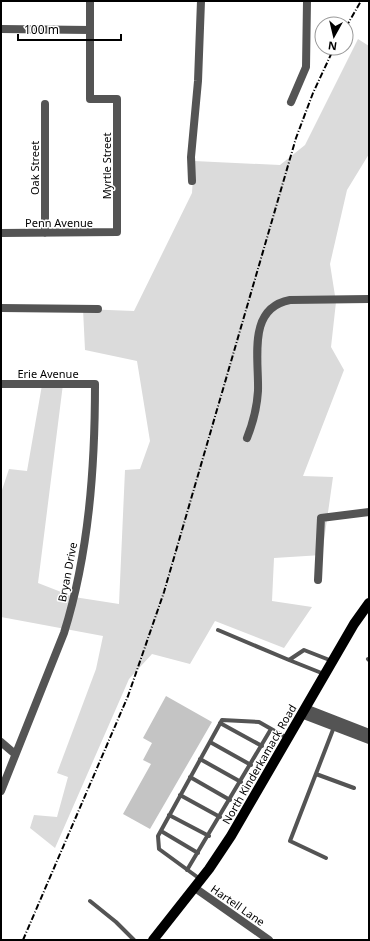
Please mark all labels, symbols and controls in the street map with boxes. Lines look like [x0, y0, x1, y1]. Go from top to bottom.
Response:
scale bar [18, 16, 121, 42]
north arrow [314, 16, 354, 56]
text: 100 m [24, 21, 59, 38]
text: N [327, 38, 338, 54]
street label: Myrtle Street [99, 133, 114, 199]
street label: Oak Street [27, 141, 42, 195]
street label: Penn Avenue [25, 215, 93, 230]
street label: Erie Avenue [17, 366, 79, 381]
street label: Bryan Drive [54, 541, 80, 603]
street label: North Kinderkamack Road [218, 701, 300, 827]
street label: Hartell Lane [208, 881, 268, 929]

